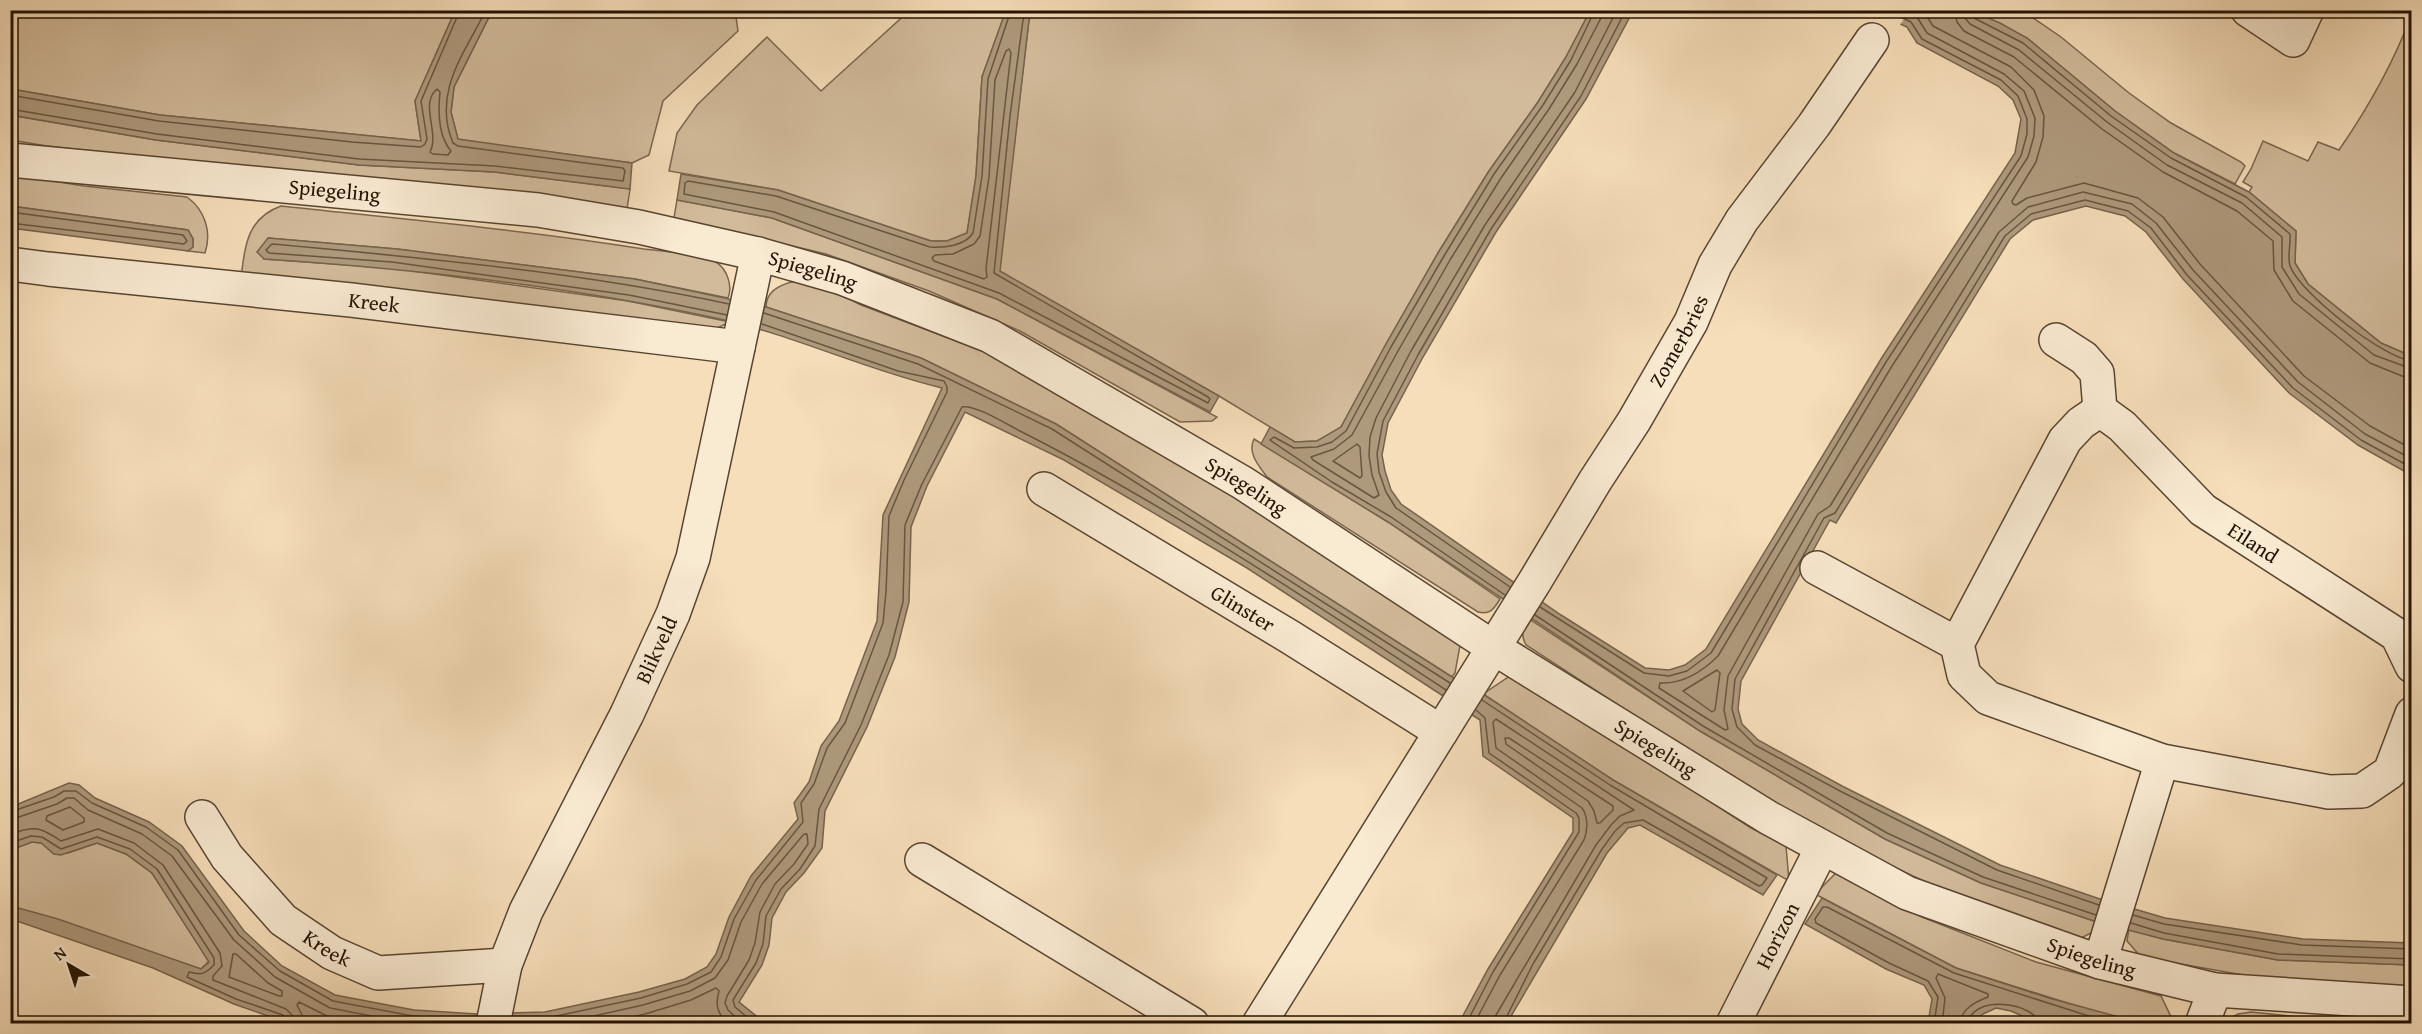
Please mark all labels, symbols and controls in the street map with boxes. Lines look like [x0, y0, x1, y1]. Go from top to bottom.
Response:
street label: Spiegeling [287, 170, 382, 210]
street label: Spiegeling [765, 242, 863, 298]
street label: Kreek [347, 284, 402, 321]
street label: Zomerbries [1641, 290, 1716, 393]
street label: Spiegeling [1199, 448, 1294, 523]
street label: Eiland [2222, 515, 2286, 571]
street label: Glinster [1205, 577, 1281, 640]
street label: Blikveld [627, 610, 685, 689]
street label: Spiegeling [1609, 710, 1703, 785]
street label: Horizon [1747, 897, 1807, 974]
street label: Kreek [297, 922, 356, 974]
street label: Spiegeling [2043, 928, 2140, 985]
north arrow [39, 935, 99, 995]
text: N [48, 940, 72, 966]

